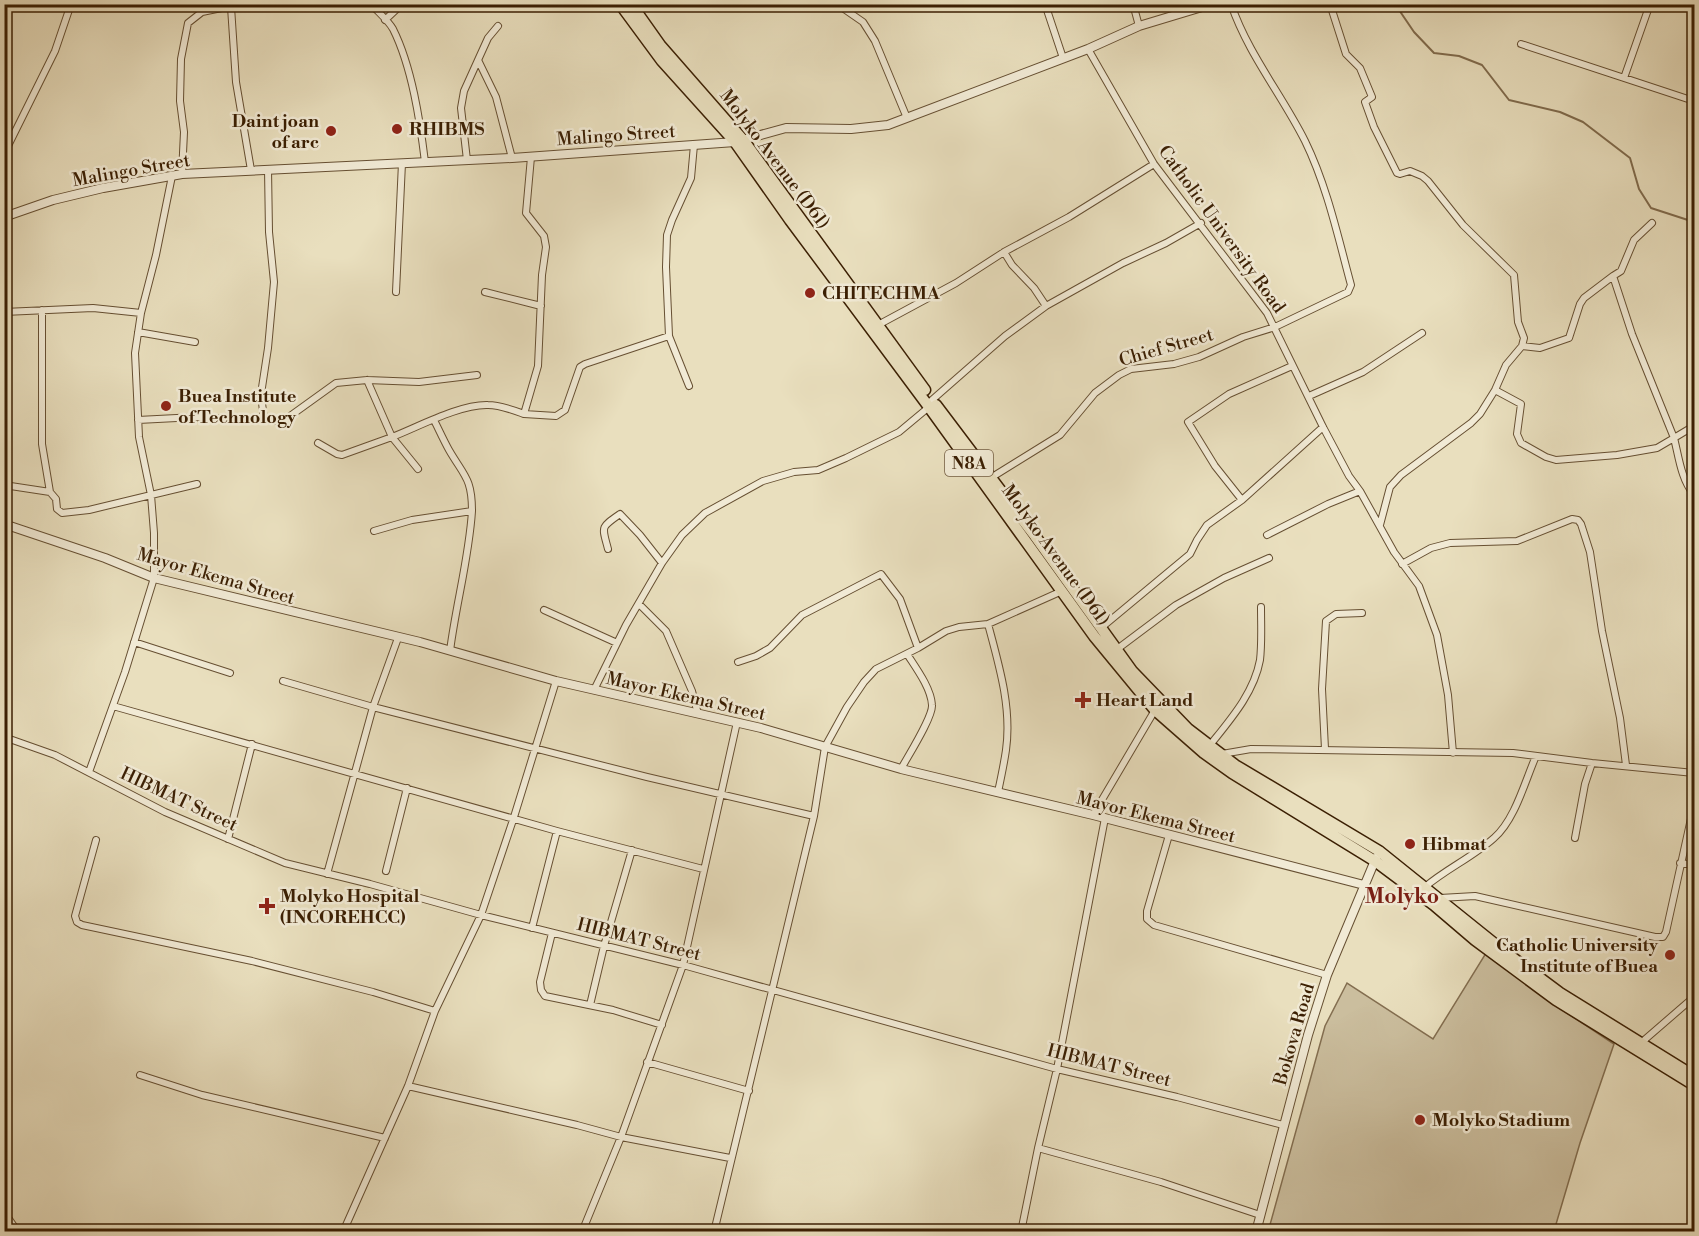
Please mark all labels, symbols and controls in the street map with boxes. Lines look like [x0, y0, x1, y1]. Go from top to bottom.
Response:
street label: Molyko Avenue (D61) [714, 85, 835, 234]
place label: Daint joan of arc [232, 110, 319, 154]
place label: RHIBMS [409, 118, 485, 141]
street label: Malingo Street [556, 120, 677, 151]
marker: RHIBMS [390, 122, 404, 136]
marker: Daint joan of arc [324, 124, 338, 138]
street label: Catholic University Road [1153, 141, 1291, 318]
street label: Malingo Street [70, 149, 192, 192]
place label: CHITECHMA [822, 282, 941, 305]
marker: CHITECHMA [803, 286, 817, 300]
street label: Chief Street [1116, 323, 1217, 372]
place label: Buea Institute of Technology [178, 385, 297, 429]
marker: Buea Institute of Technology [159, 399, 173, 413]
road number: N8A [945, 450, 993, 476]
street label: Molyko Avenue (D61) [996, 480, 1115, 631]
street label: Mayor Ekema Street [134, 543, 298, 610]
street label: Mayor Ekema Street [604, 667, 769, 726]
place label: Heart Land [1096, 689, 1193, 712]
marker: Heart Land [1074, 691, 1092, 709]
street label: HIBMAT Street [116, 762, 242, 837]
street label: Mayor Ekema Street [1074, 787, 1238, 849]
place label: Hibmat [1422, 833, 1487, 856]
marker: Hibmat [1403, 837, 1417, 851]
district label: Molyko [1365, 884, 1439, 910]
place label: Molyko Hospital (INCOREHCC) [280, 885, 420, 929]
marker: Molyko Hospital (INCOREHCC) [258, 897, 276, 915]
street label: HIBMAT Street [575, 913, 704, 966]
place label: Catholic University Institute of Buea [1496, 934, 1659, 978]
marker: Catholic University Institute of Buea [1663, 948, 1677, 962]
street label: Bokova Road [1269, 980, 1320, 1089]
street label: HIBMAT Street [1045, 1039, 1174, 1092]
place label: Molyko Stadium [1432, 1109, 1571, 1132]
marker: Molyko Stadium [1413, 1113, 1427, 1127]

